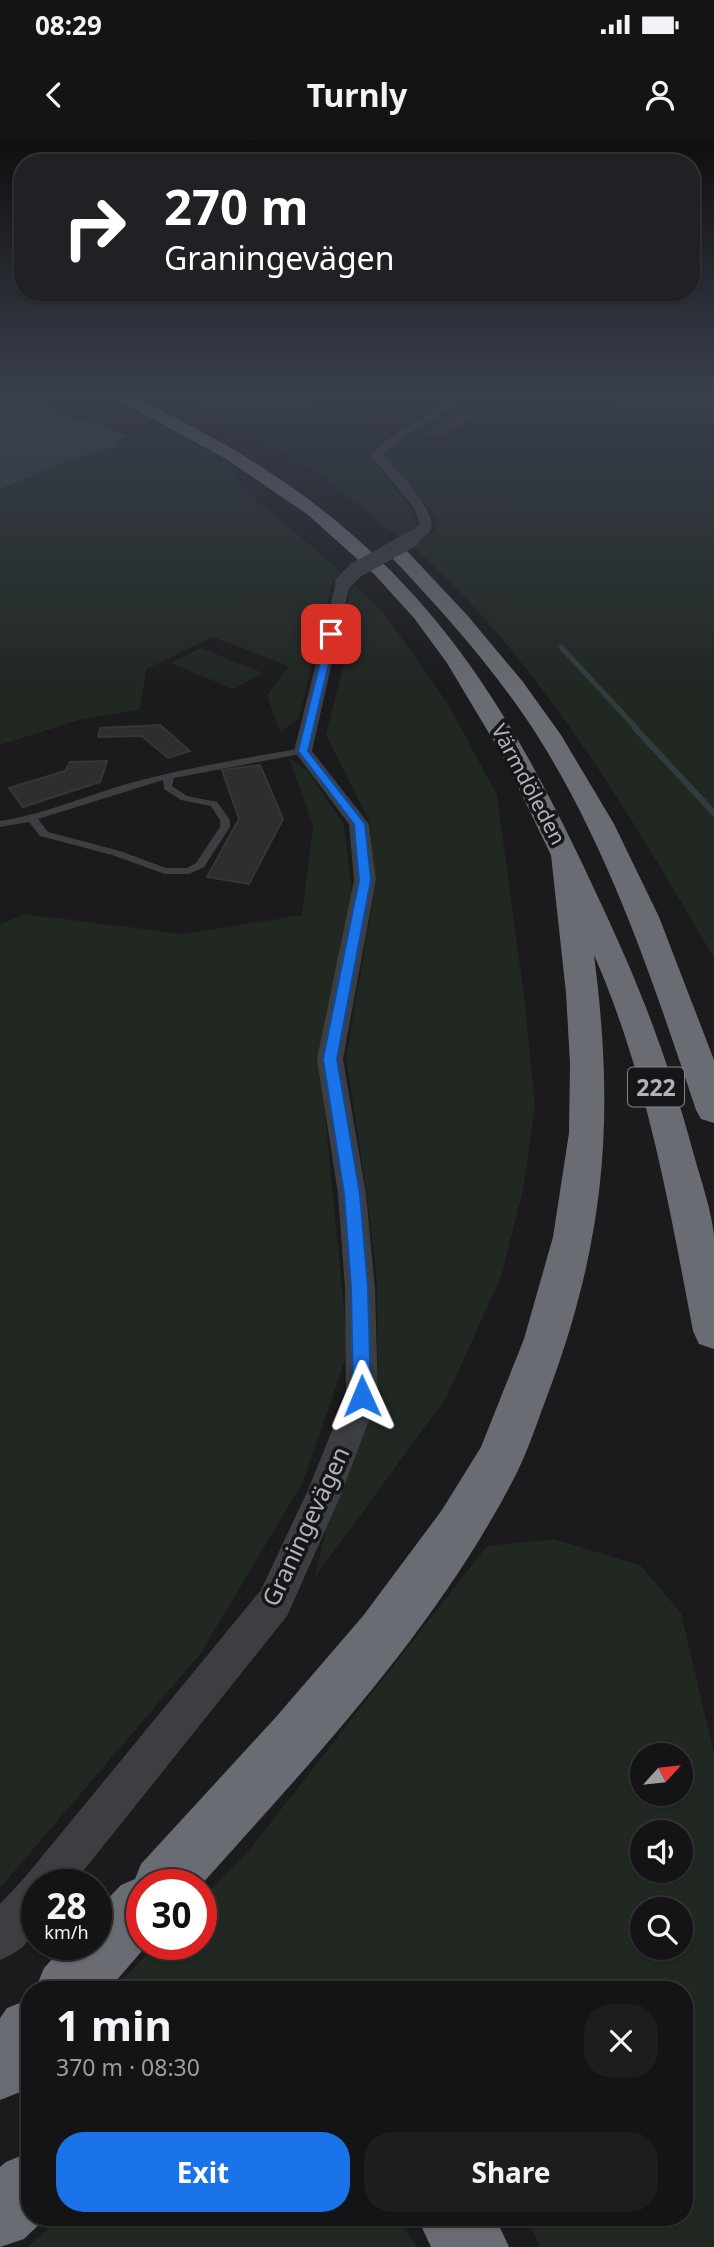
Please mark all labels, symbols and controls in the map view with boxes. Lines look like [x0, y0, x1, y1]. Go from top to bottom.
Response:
text: 08:29 [35, 7, 102, 43]
text: Turnly [307, 73, 407, 116]
icon: back [35, 76, 73, 114]
icon: person [641, 76, 679, 114]
text: 270 m [164, 173, 309, 239]
icon: right [49, 182, 140, 273]
text: Graningevägen [164, 236, 394, 279]
pin [301, 604, 361, 664]
icon: arrive [312, 615, 350, 653]
street label: Värmdöleden [485, 719, 573, 849]
road number: 222 [628, 1068, 684, 1106]
position arrow [325, 1359, 399, 1433]
street label: Graningevägen [254, 1441, 356, 1611]
north arrow [630, 1743, 693, 1806]
map controls [630, 1743, 693, 1960]
button: sound [630, 1820, 693, 1883]
speed limit sign: 30 [126, 1869, 217, 1960]
text: 28 [46, 1882, 87, 1929]
button: search [630, 1897, 693, 1960]
text: km/h [44, 1920, 89, 1944]
text: 1 min [56, 1996, 172, 2053]
button: close [584, 2004, 658, 2078]
text: 370 m · 08:30 [56, 2051, 200, 2083]
button: Exit [56, 2132, 350, 2212]
button: Share [364, 2132, 658, 2212]

